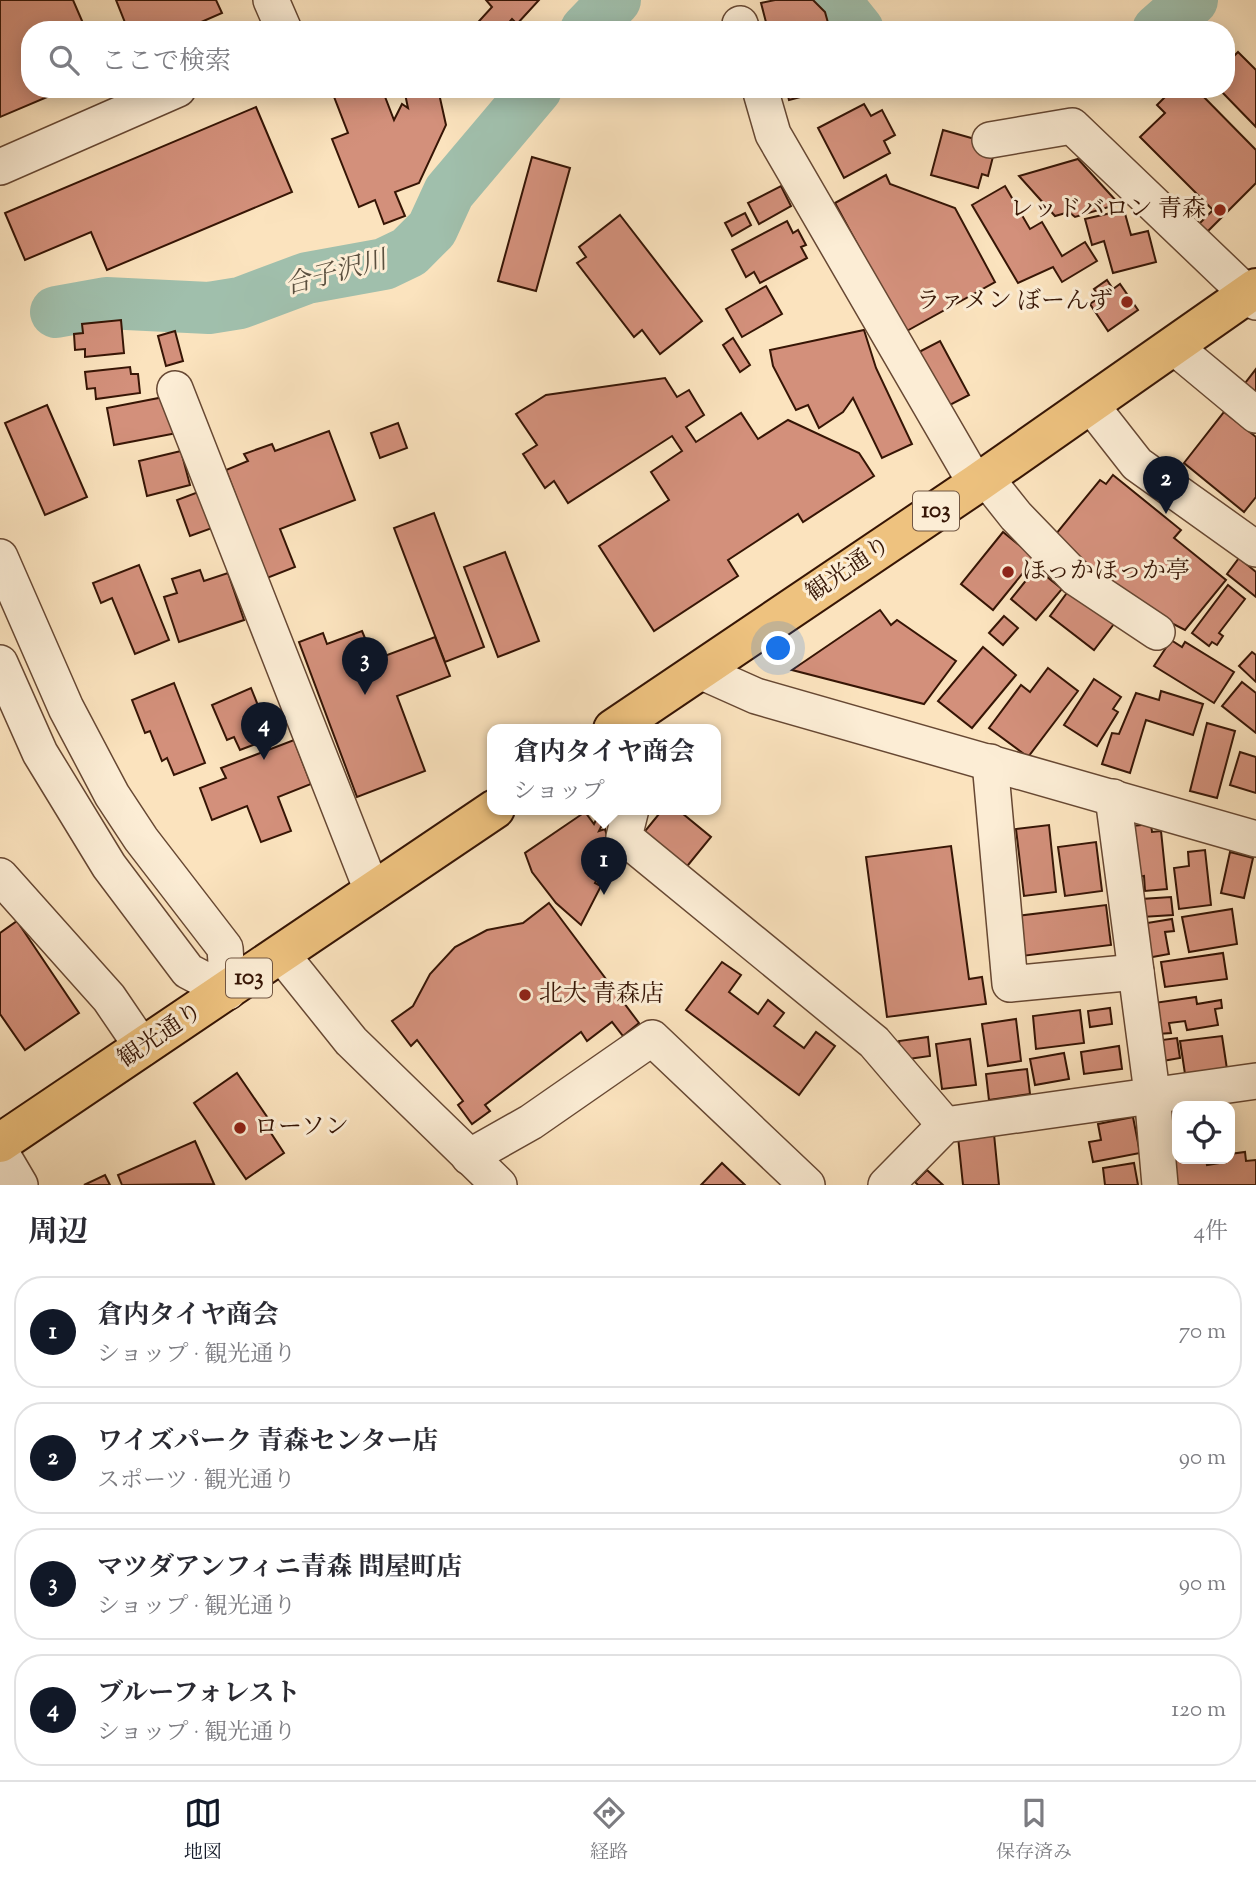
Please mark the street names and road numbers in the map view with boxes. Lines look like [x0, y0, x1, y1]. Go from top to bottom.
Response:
road number: 103 [913, 491, 959, 530]
street label: 観光通り [800, 529, 898, 611]
road number: 103 [226, 959, 272, 998]
street label: 観光通り [112, 995, 210, 1077]

